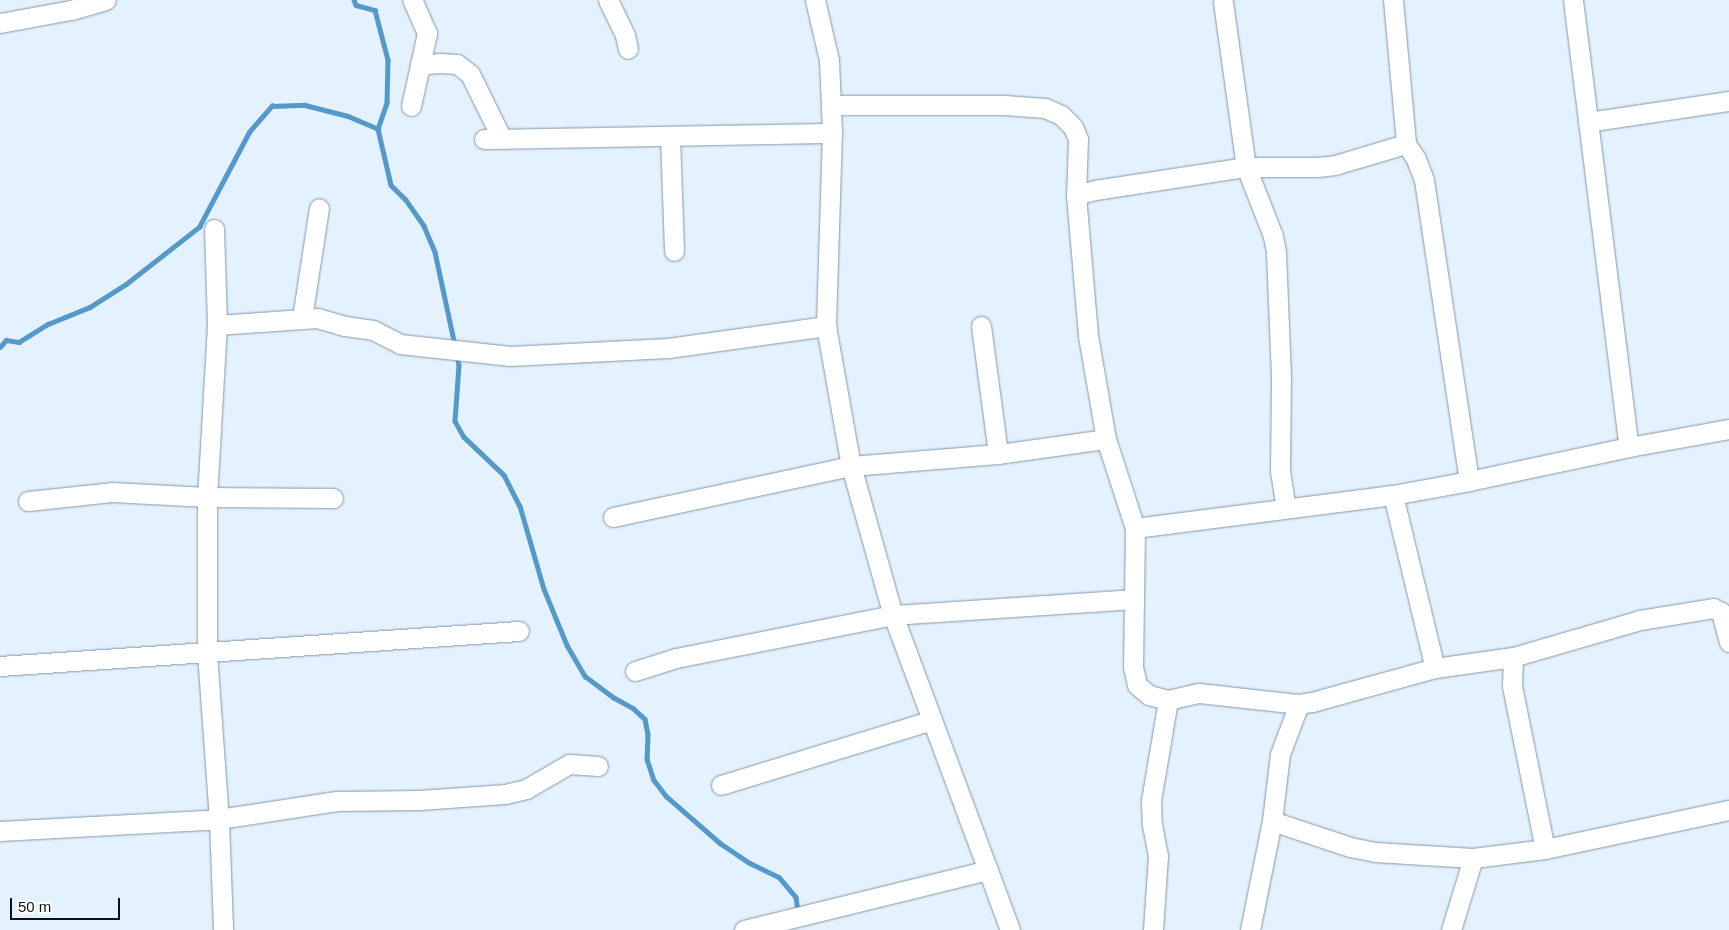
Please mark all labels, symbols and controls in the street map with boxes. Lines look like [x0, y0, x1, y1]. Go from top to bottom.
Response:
scale bar [12, 888, 122, 920]
text: 50 m [18, 898, 51, 915]

